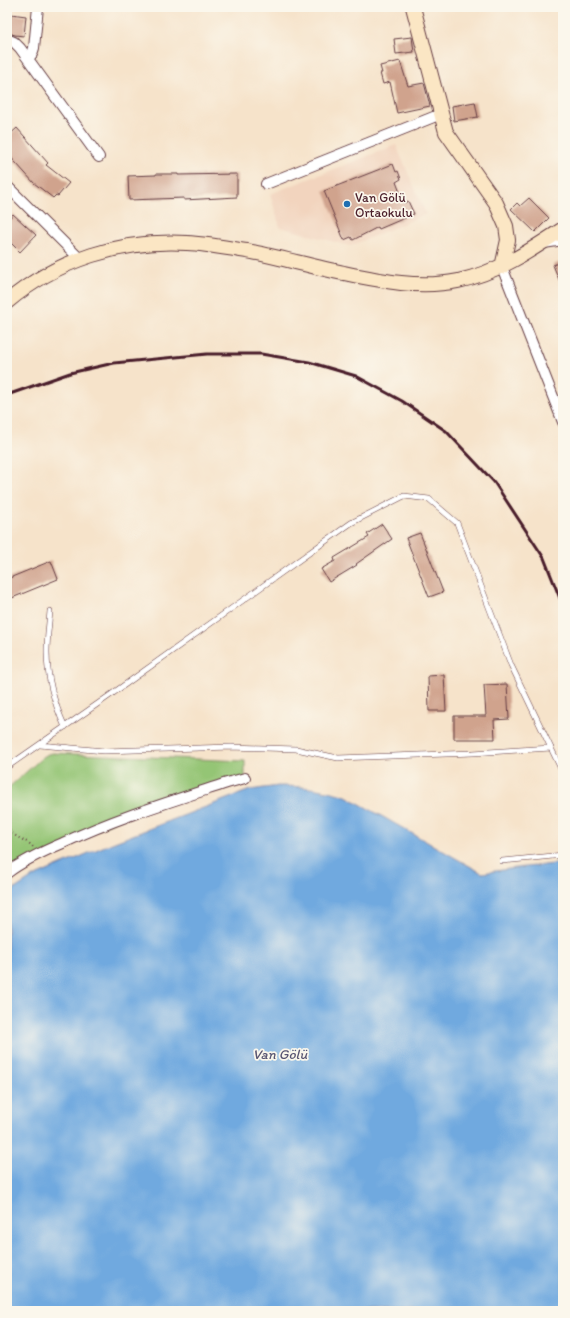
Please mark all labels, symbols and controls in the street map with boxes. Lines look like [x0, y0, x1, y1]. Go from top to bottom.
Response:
place label: Van Gölü Ortaokulu [355, 190, 413, 220]
marker: Van Gölü Ortaokulu [342, 199, 352, 209]
water label: Van Gölü [253, 1046, 308, 1063]

